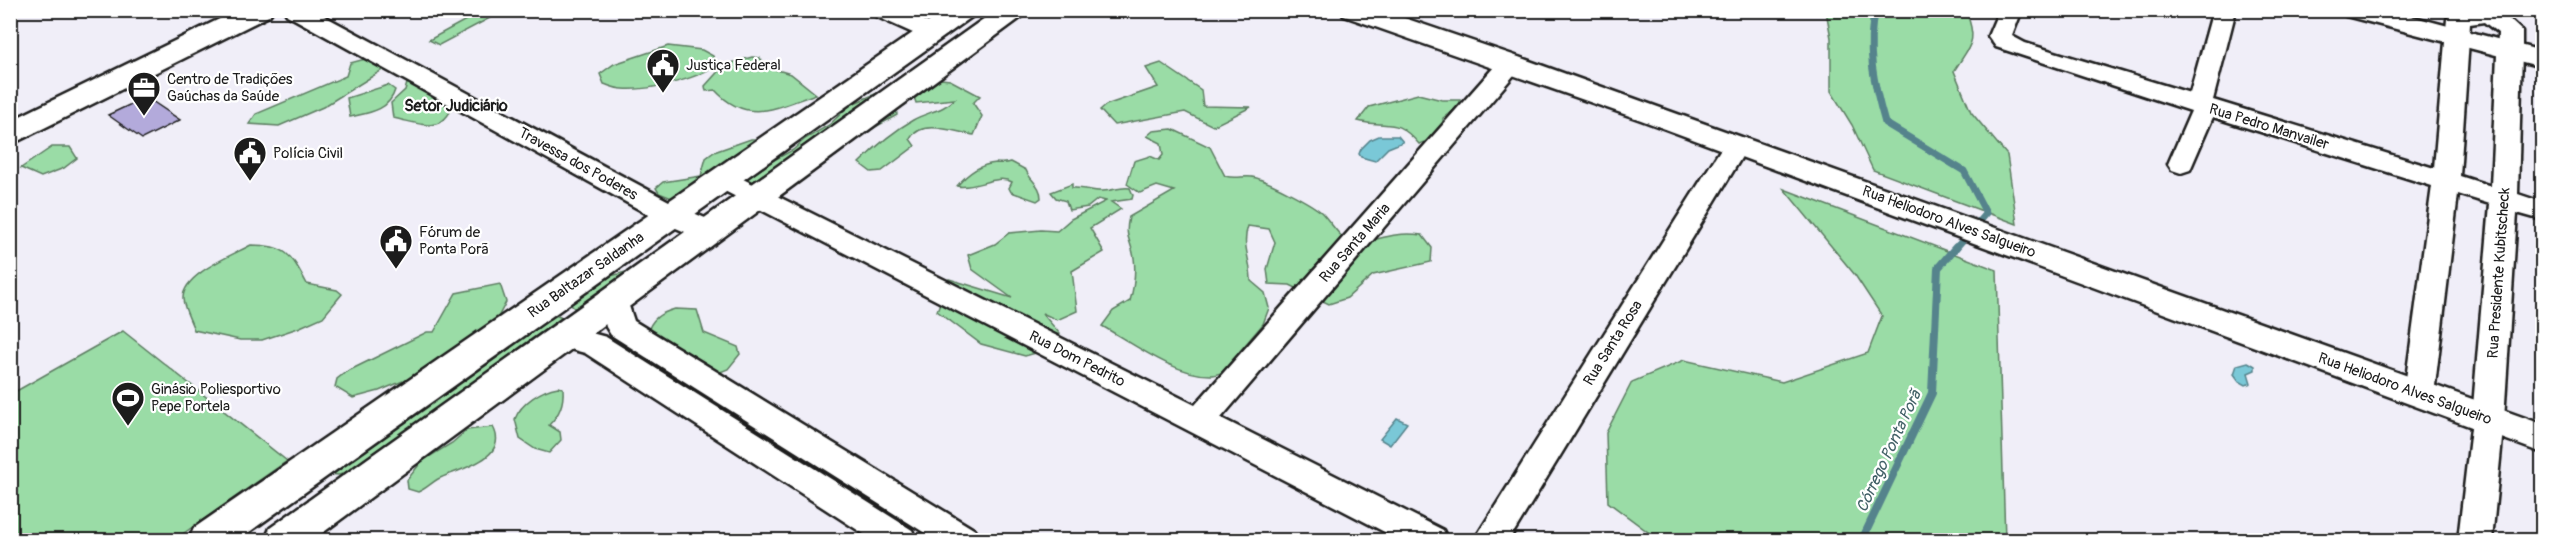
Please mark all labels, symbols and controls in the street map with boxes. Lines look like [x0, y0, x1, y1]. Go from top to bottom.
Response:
public building icon: Justiça Federal [645, 47, 681, 94]
place label: Justiça Federal [686, 56, 781, 75]
office icon: Centro de Tradições Gaúchas da Saúde [126, 70, 162, 117]
place label: Centro de Tradições Gaúchas da Saúde [167, 70, 293, 106]
district label: Setor Judiciário [404, 96, 508, 116]
street label: Rua Pedro Manvailer [2207, 100, 2332, 154]
street label: Travessa dos Poderes [515, 123, 641, 205]
public building icon: Polícia Civil [232, 135, 268, 182]
place label: Polícia Civil [273, 144, 343, 163]
street label: Rua Heliodoro Alves Salgueiro [1860, 182, 2038, 262]
street label: Rua Presidente Kubitscheck [2484, 186, 2514, 359]
street label: Rua Santa Maria [1315, 199, 1395, 287]
public building icon: Fórum de Ponta Porã [378, 223, 414, 270]
place label: Fórum de Ponta Porã [419, 223, 489, 259]
street label: Rua Baltazar Saldanha [524, 228, 648, 322]
street label: Rua Santa Rosa [1579, 297, 1647, 389]
street label: Rua Dom Pedrito [1026, 327, 1128, 391]
street label: Rua Heliodoro Alves Salgueiro [2316, 349, 2494, 429]
sports icon: Ginásio Poliesportivo Pepe Portela [110, 380, 146, 427]
place label: Ginásio Poliesportivo Pepe Portela [151, 380, 281, 416]
water label: Córrego Ponta Porã [1852, 385, 1927, 515]

